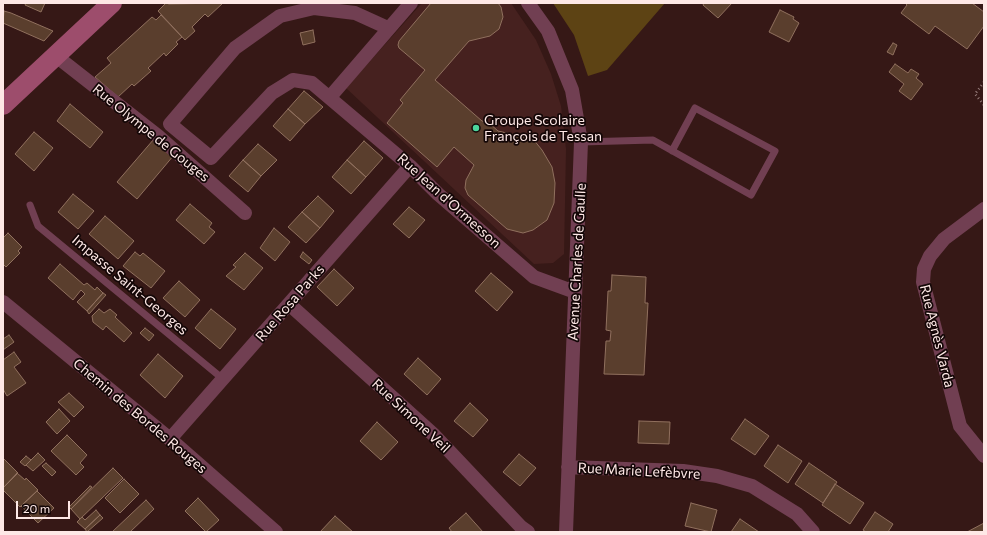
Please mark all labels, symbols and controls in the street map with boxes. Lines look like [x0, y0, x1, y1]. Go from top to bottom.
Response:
street label: Rue Olympe de Gouges [89, 81, 213, 185]
place label: Groupe Scolaire François de Tessan [484, 112, 602, 144]
marker: Groupe Scolaire François de Tessan [471, 123, 481, 133]
street label: Rue Jean d'Ormesson [394, 150, 504, 252]
street label: Avenue Charles de Gaulle [564, 183, 590, 341]
street label: Impasse Saint-Georges [69, 232, 191, 338]
street label: Rue Rosa Parks [252, 261, 328, 345]
street label: Rue Agnès Varda [916, 283, 958, 389]
street label: Chemin des Bordes Rouges [70, 355, 210, 477]
street label: Rue Simone Veil [368, 375, 454, 457]
street label: Rue Marie Lefèbvre [577, 459, 701, 483]
scale bar [18, 493, 72, 519]
text: 20 m [23, 501, 50, 515]

